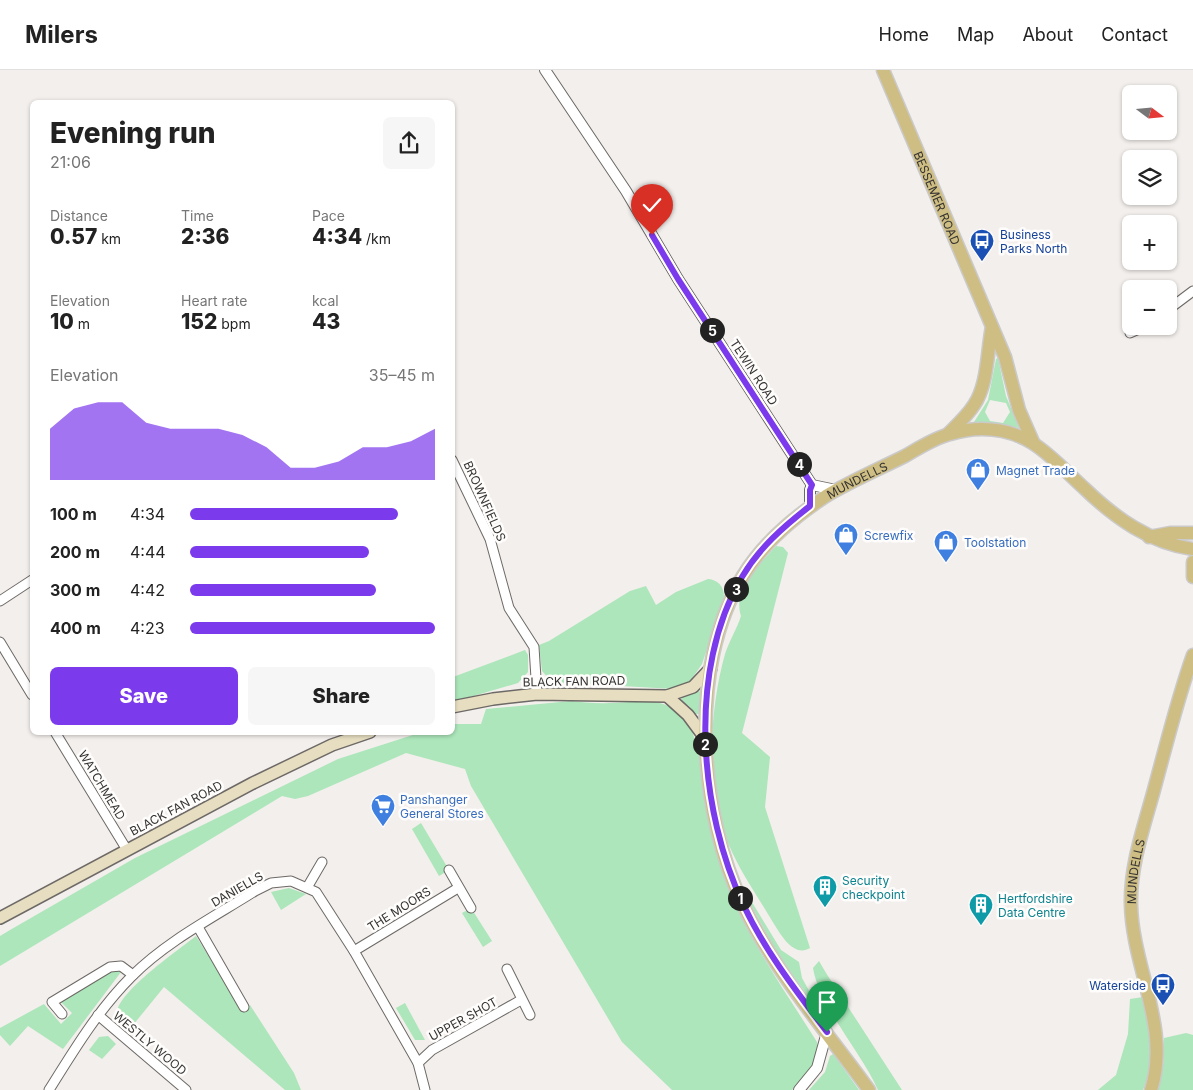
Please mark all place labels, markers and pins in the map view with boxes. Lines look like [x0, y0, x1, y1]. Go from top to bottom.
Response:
pin [631, 184, 673, 235]
place label: Business Parks North [1000, 227, 1067, 256]
bus stop icon: Business Parks North [969, 228, 995, 262]
pin: 5 [700, 318, 724, 342]
pin: 4 [786, 452, 812, 476]
shop icon: Magnet Trade [965, 457, 991, 491]
place label: Magnet Trade [996, 463, 1075, 478]
shop icon: Screwfix [833, 522, 859, 556]
place label: Screwfix [864, 528, 914, 543]
shop icon: Toolstation [933, 529, 959, 563]
place label: Toolstation [964, 535, 1026, 550]
pin: 3 [724, 576, 748, 602]
pin: 2 [692, 732, 718, 756]
place label: Panshanger General Stores [400, 792, 484, 821]
supermarket icon: Panshanger General Stores [370, 793, 396, 827]
place label: Security checkpoint [842, 873, 905, 902]
building icon: Security checkpoint [812, 874, 838, 908]
pin: 1 [728, 886, 752, 910]
place label: Hertfordshire Data Centre [998, 891, 1073, 920]
building icon: Hertfordshire Data Centre [968, 892, 994, 926]
bus stop icon: Waterside [1150, 972, 1176, 1006]
place label: Waterside [1089, 978, 1146, 993]
pin [806, 981, 848, 1032]

